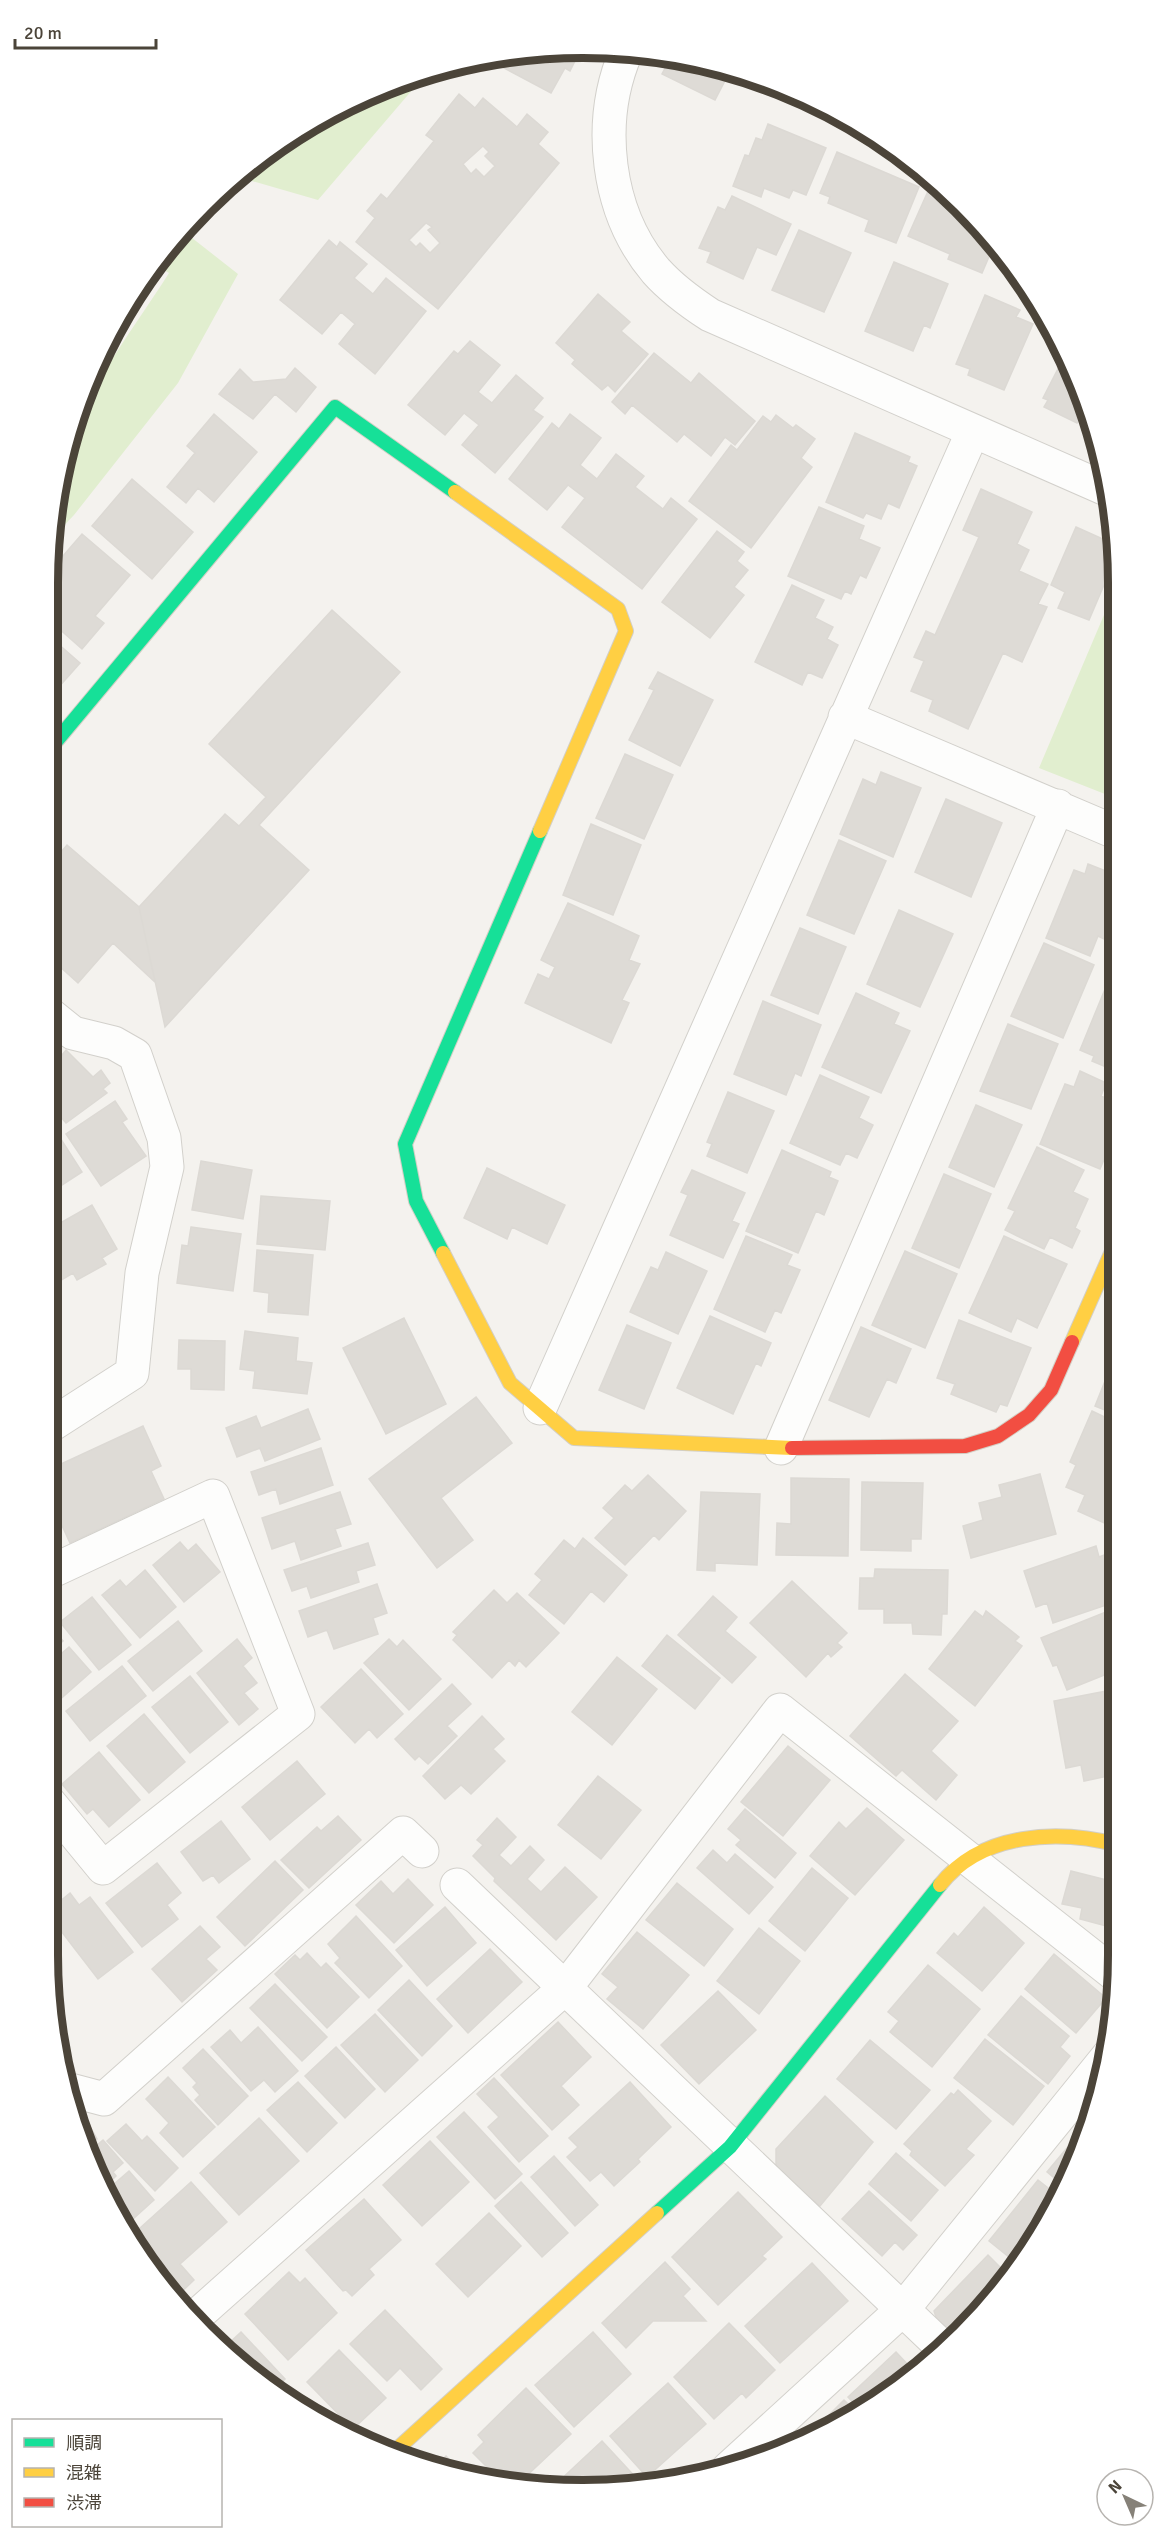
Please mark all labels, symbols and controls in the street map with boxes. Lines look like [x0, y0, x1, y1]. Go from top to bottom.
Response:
scale bar [15, 12, 156, 50]
text: 20 m [24, 22, 62, 44]
legend [12, 2419, 222, 2527]
text: 順調 [66, 2432, 102, 2454]
text: 混雑 [66, 2462, 102, 2484]
north arrow [1095, 2467, 1155, 2527]
text: N [1104, 2476, 1126, 2498]
text: 渋滞 [66, 2492, 102, 2514]

